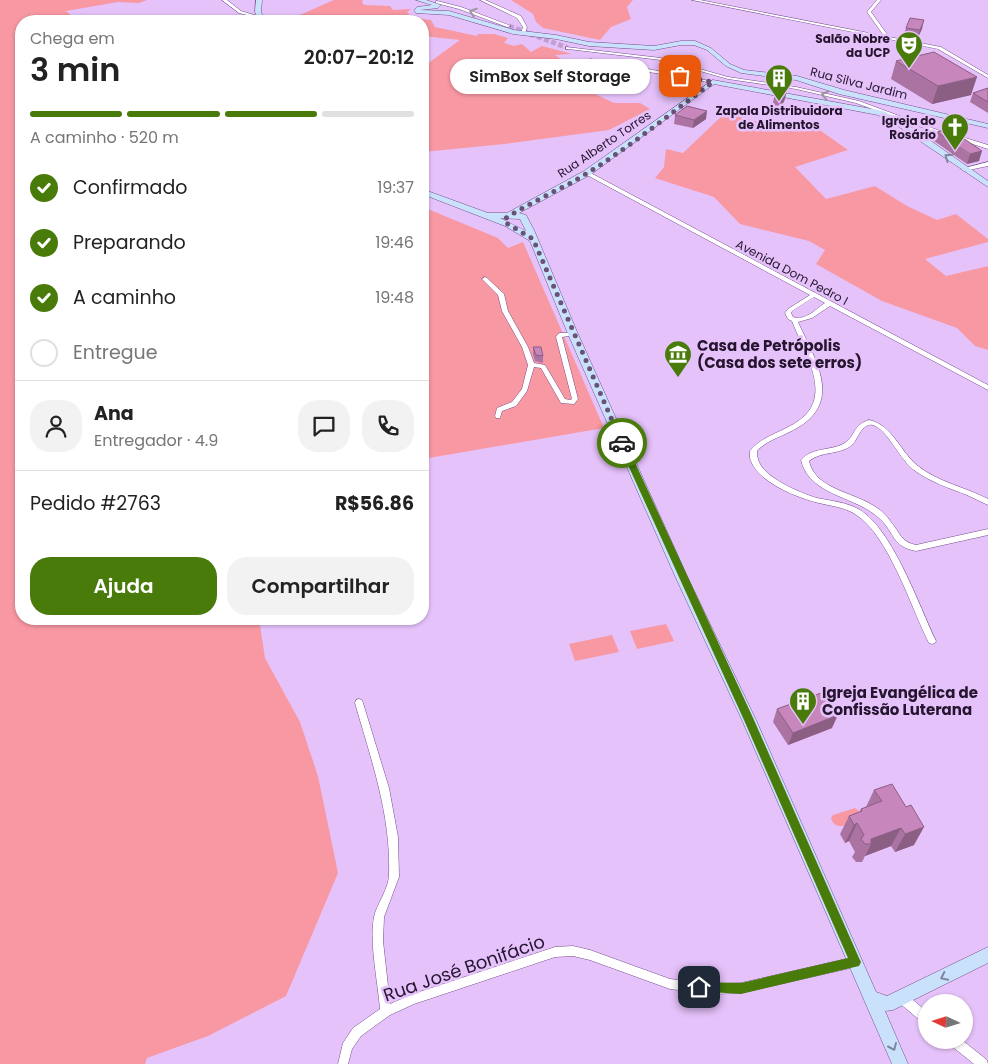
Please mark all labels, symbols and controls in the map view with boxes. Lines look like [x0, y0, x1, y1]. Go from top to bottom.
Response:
one-way arrow [470, 8, 478, 18]
text: Chega em [30, 27, 115, 50]
place label: Salão Nobre da UCP [815, 30, 891, 61]
theatre icon: Salão Nobre da UCP [894, 30, 924, 69]
text: 20:07–20:12 [304, 44, 414, 71]
text: 3 min [30, 47, 120, 92]
pin [659, 55, 701, 97]
callout: SimBox Self Storage [450, 58, 650, 94]
icon: bag [666, 62, 694, 90]
building icon: Zapala Distribuidora de Alimentos [764, 63, 794, 102]
street label: Rua Silva Jardim [809, 63, 909, 103]
text: SimBox Self Storage [469, 65, 631, 88]
one-way arrow [821, 90, 830, 101]
place label: Zapala Distribuidora de Alimentos [715, 102, 843, 133]
street label: Rua Alberto Torres [554, 106, 654, 182]
place label: Igreja do Rosário [882, 112, 936, 143]
church icon: Igreja do Rosário [940, 112, 970, 151]
text: A caminho · 520 m [30, 126, 179, 149]
one-way arrow [944, 154, 954, 163]
icon: check [30, 174, 58, 202]
text: Confirmado [73, 174, 187, 201]
text: 19:37 [377, 176, 414, 199]
icon: check [30, 229, 58, 257]
text: Preparando [73, 229, 186, 256]
text: 19:46 [375, 231, 414, 254]
street label: Avenida Dom Pedro I [733, 235, 851, 309]
icon: check [30, 284, 58, 312]
text: A caminho [73, 284, 176, 311]
text: 19:48 [375, 286, 414, 309]
place label: Casa de Petrópolis (Casa dos sete erros) [697, 335, 862, 373]
text: Entregue [73, 339, 157, 366]
museum icon: Casa de Petrópolis (Casa dos sete erros) [663, 339, 693, 378]
button: person [30, 400, 82, 452]
text: Ana [94, 400, 134, 427]
button: chat [298, 400, 350, 452]
button: phone [362, 400, 414, 452]
courier [597, 418, 647, 468]
text: Entregador · 4.9 [94, 429, 218, 452]
icon: car [608, 429, 636, 457]
text: Pedido #2763 [30, 490, 161, 517]
text: R$56.86 [335, 490, 414, 517]
button: Ajuda [30, 557, 217, 615]
button: Compartilhar [227, 557, 414, 615]
place label: Igreja Evangélica de Confissão Luterana [822, 682, 978, 720]
building icon: Igreja Evangélica de Confissão Luterana [788, 686, 818, 725]
street label: Rua José Bonifácio [380, 929, 548, 1007]
pin [678, 966, 720, 1008]
one-way arrow [940, 971, 949, 981]
icon: home [685, 973, 713, 1001]
north arrow [918, 994, 972, 1049]
map controls [918, 994, 973, 1049]
one-way arrow [887, 1042, 897, 1051]

